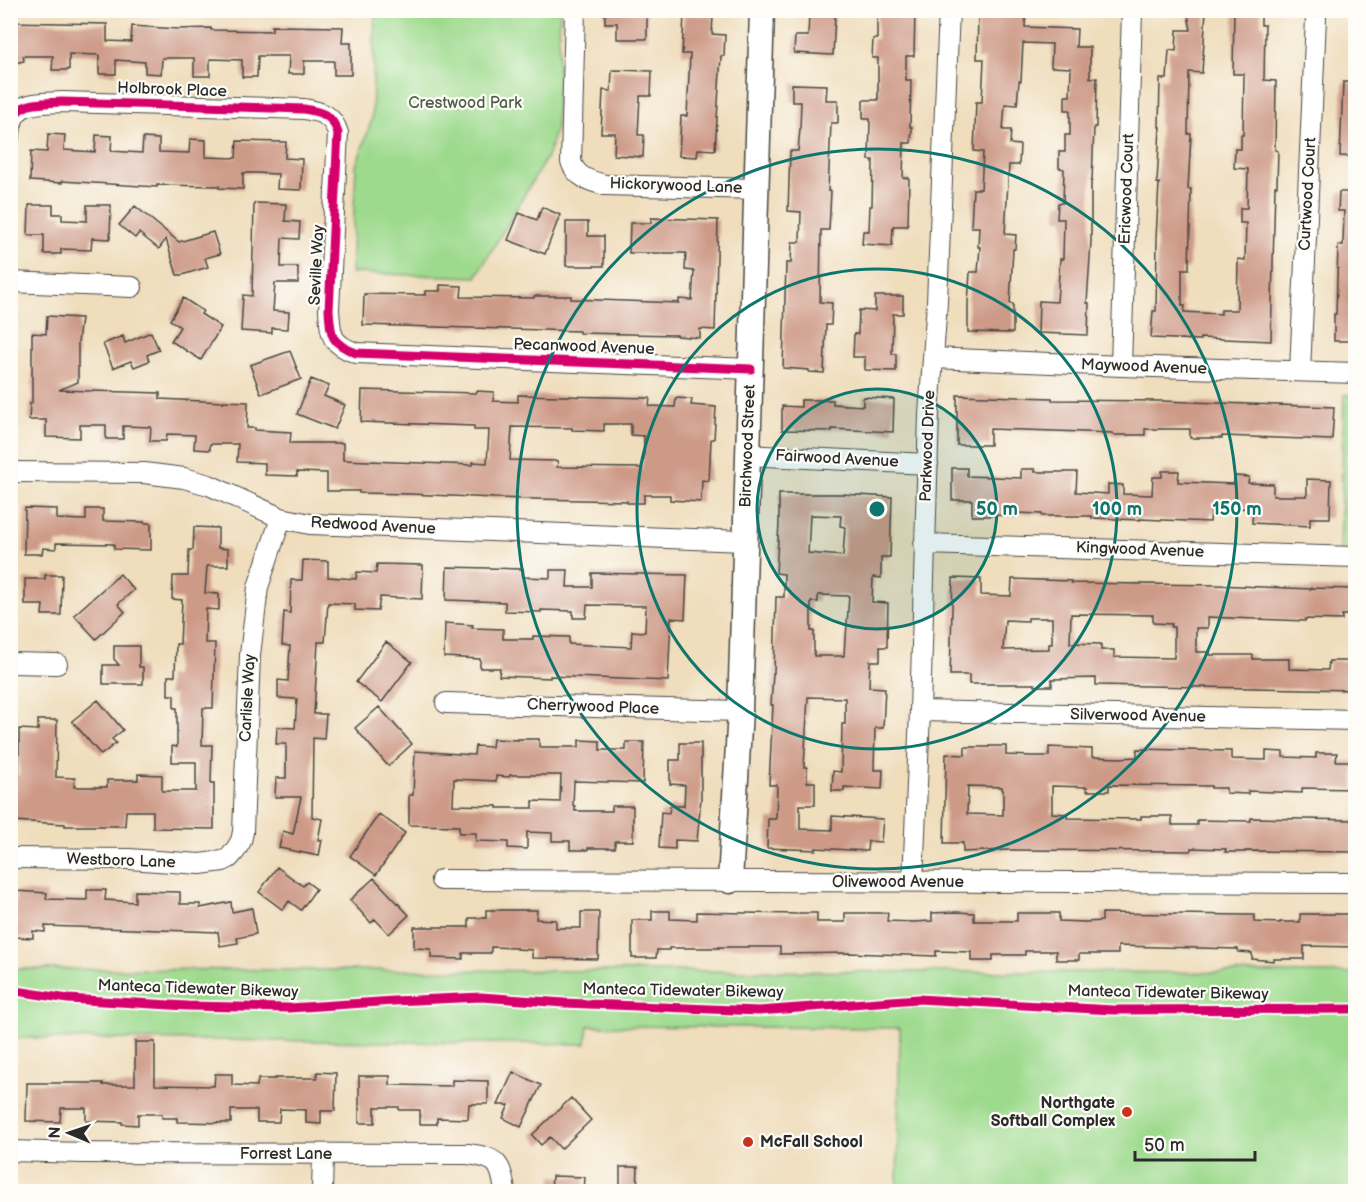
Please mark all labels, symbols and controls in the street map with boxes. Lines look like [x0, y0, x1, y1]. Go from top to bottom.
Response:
street label: Holbrook Place [117, 79, 228, 101]
park label: Crestwood Park [408, 94, 522, 113]
street label: Ericwood Court [1116, 133, 1138, 245]
street label: Curtwood Court [1296, 137, 1320, 251]
street label: Hickorywood Lane [609, 174, 743, 198]
street label: Seville Way [305, 223, 329, 306]
street label: Pecanwood Avenue [513, 335, 655, 359]
street label: Maywood Avenue [1081, 355, 1208, 379]
street label: Birchwood Street [736, 384, 760, 508]
street label: Parkwood Drive [917, 389, 939, 502]
street label: Fairwood Avenue [775, 446, 900, 472]
centre of rings [867, 499, 887, 519]
text: 50 m [976, 499, 1018, 520]
text: 100 m [1092, 499, 1142, 520]
text: 150 m [1212, 499, 1262, 520]
street label: Redwood Avenue [310, 513, 437, 539]
street label: Kingwood Avenue [1076, 538, 1205, 562]
street label: Carlisle Way [236, 653, 260, 742]
street label: Cherrywood Place [527, 695, 660, 719]
street label: Silverwood Avenue [1070, 705, 1207, 727]
street label: Westboro Lane [66, 850, 176, 872]
street label: Olivewood Avenue [832, 873, 964, 892]
street label: Manteca Tidewater Bikeway [97, 976, 300, 1002]
street label: Manteca Tidewater Bikeway [582, 980, 784, 1002]
street label: Manteca Tidewater Bikeway [1067, 982, 1269, 1004]
place label: Northgate Softball Complex [991, 1094, 1115, 1131]
north arrow [39, 1103, 99, 1163]
marker: Northgate Softball Complex [1120, 1105, 1134, 1119]
scale bar [1135, 1124, 1255, 1162]
text: N [46, 1126, 65, 1139]
place label: McFall School [760, 1133, 863, 1152]
marker: McFall School [741, 1135, 755, 1149]
text: 50 m [1144, 1135, 1185, 1156]
street label: Forrest Lane [240, 1145, 333, 1164]

